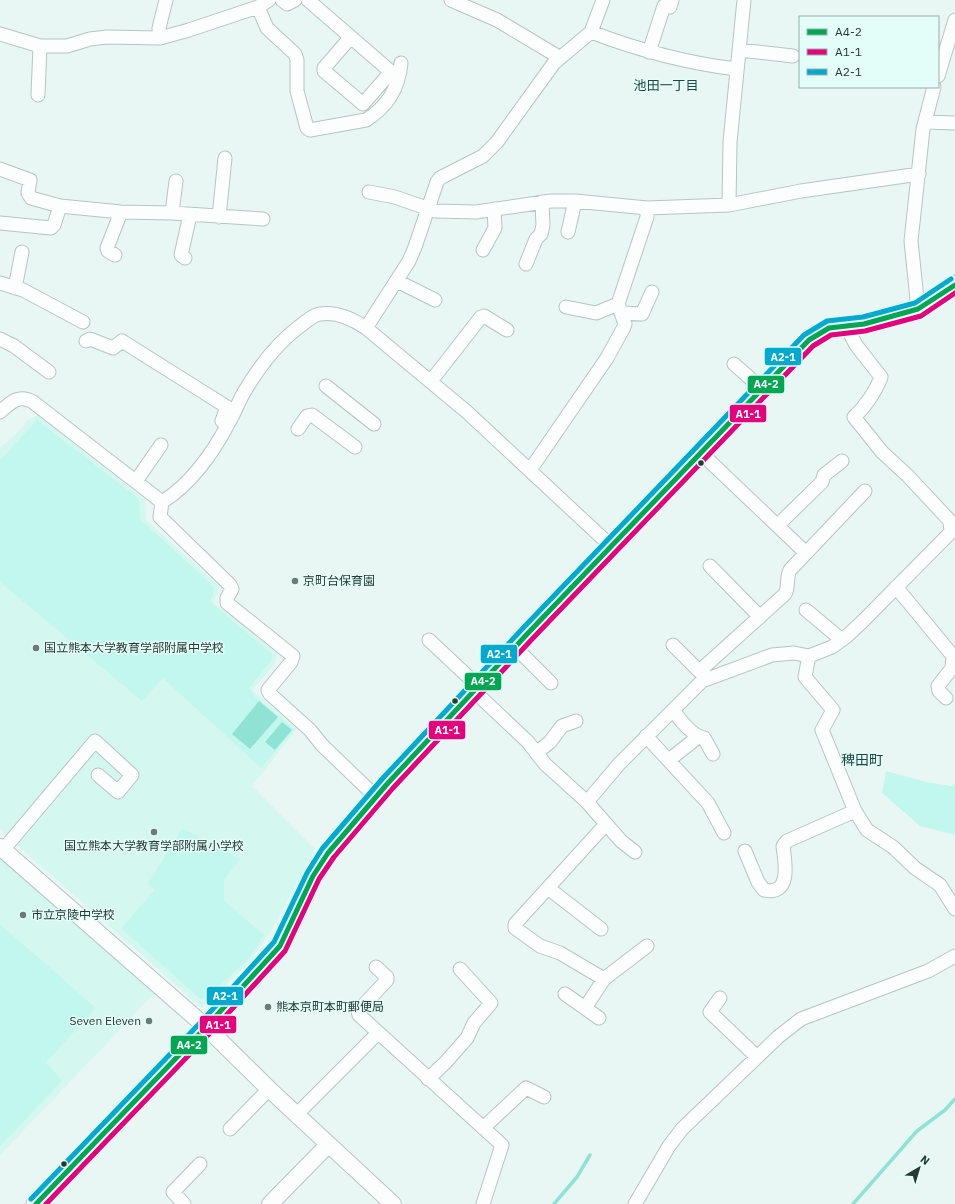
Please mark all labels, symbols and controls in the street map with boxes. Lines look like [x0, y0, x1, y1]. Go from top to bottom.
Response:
legend [799, 16, 939, 88]
text: A4-2 [835, 24, 862, 39]
text: A1-1 [835, 44, 862, 59]
text: A2-1 [835, 64, 862, 79]
district label: 池田一丁目 [633, 77, 699, 94]
line badge: A2-1 [764, 347, 802, 366]
text: A2-1 [770, 350, 796, 364]
line badge: A4-2 [747, 375, 785, 394]
text: A4-2 [753, 377, 779, 391]
line badge: A1-1 [729, 404, 767, 423]
text: A1-1 [735, 407, 761, 421]
unlabelled marker [696, 458, 706, 468]
place label: 京町台保育園 [303, 573, 375, 588]
marker: 京町台保育園 [290, 576, 300, 586]
place label: 国立熊本大学教育学部附属中学校 [44, 640, 224, 655]
marker: 国立熊本大学教育学部附属中学校 [31, 643, 41, 653]
line badge: A2-1 [480, 644, 518, 664]
text: A2-1 [486, 647, 512, 661]
line badge: A4-2 [464, 672, 502, 691]
text: A4-2 [470, 674, 496, 688]
unlabelled marker [450, 696, 460, 706]
line badge: A1-1 [428, 720, 466, 740]
text: A1-1 [434, 723, 460, 737]
district label: 稗田町 [841, 751, 883, 769]
marker: 国立熊本大学教育学部附属小学校 [149, 827, 159, 837]
place label: 国立熊本大学教育学部附属小学校 [64, 838, 244, 853]
place label: 市立京陵中学校 [31, 907, 115, 922]
marker: 市立京陵中学校 [18, 910, 28, 920]
line badge: A2-1 [206, 986, 244, 1006]
text: A2-1 [212, 989, 238, 1003]
place label: 熊本京町本町郵便局 [276, 999, 384, 1014]
marker: 熊本京町本町郵便局 [263, 1002, 273, 1012]
place label: Seven Eleven [70, 1013, 141, 1028]
line badge: A1-1 [199, 1015, 237, 1034]
marker: Seven Eleven [144, 1016, 154, 1026]
text: A1-1 [205, 1018, 231, 1032]
line badge: A4-2 [170, 1035, 208, 1055]
text: A4-2 [176, 1038, 202, 1052]
north arrow [899, 1148, 939, 1188]
text: N [918, 1152, 933, 1168]
unlabelled marker [59, 1159, 69, 1169]

